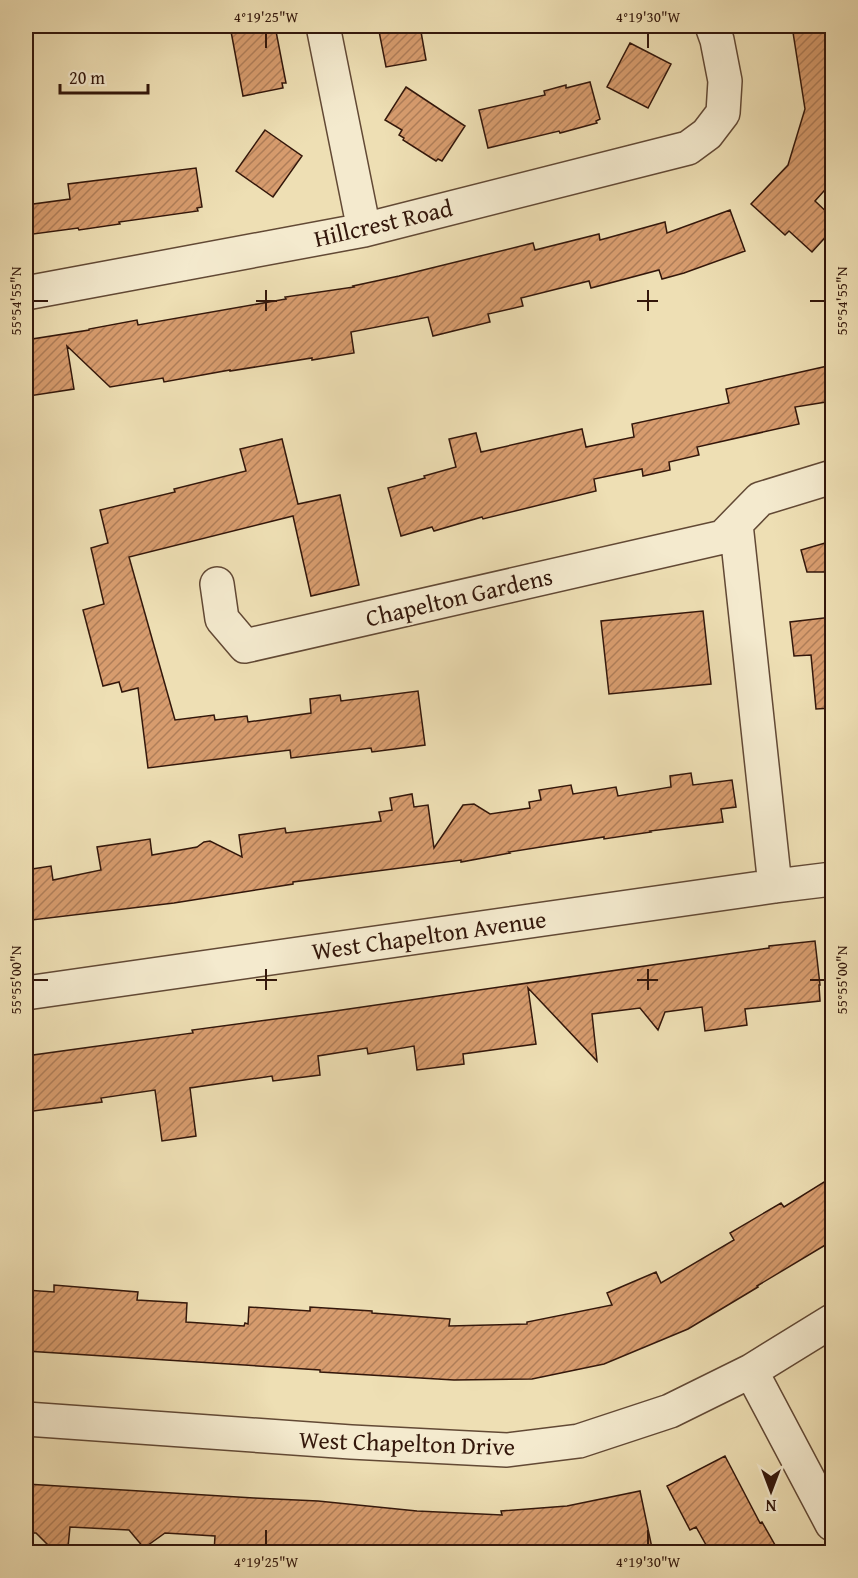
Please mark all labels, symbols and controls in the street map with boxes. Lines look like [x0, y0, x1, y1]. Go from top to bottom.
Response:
text: 4°19'25"W [234, 6, 299, 27]
text: 4°19'30"W [616, 6, 681, 27]
scale bar [60, 57, 148, 95]
text: 20 m [69, 64, 105, 91]
street label: Hillcrest Road [310, 190, 456, 256]
text: 55°54'55"N [5, 266, 26, 335]
text: 55°54'55"N [831, 266, 852, 335]
street label: Chapelton Gardens [362, 559, 556, 635]
street label: West Chapelton Avenue [310, 901, 548, 969]
text: 55°55'00"N [5, 945, 26, 1014]
text: 55°55'00"N [831, 945, 852, 1014]
street label: West Chapelton Drive [298, 1422, 516, 1464]
north arrow [741, 1461, 801, 1521]
text: N [765, 1494, 776, 1518]
text: 4°19'25"W [234, 1551, 299, 1572]
text: 4°19'30"W [616, 1551, 681, 1572]

